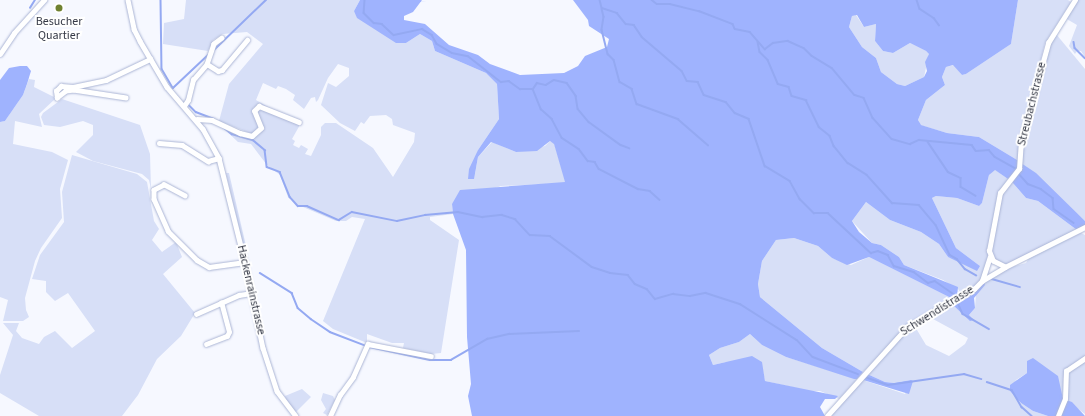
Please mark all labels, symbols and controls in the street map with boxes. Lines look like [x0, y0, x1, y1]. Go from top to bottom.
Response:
marker: Besucher Quartier [54, 3, 64, 13]
place label: Besucher Quartier [36, 15, 82, 43]
street label: Streubachstrasse [1015, 61, 1049, 147]
street label: Hackenrainstrasse [234, 244, 268, 336]
street label: Schwendistrasse [898, 283, 976, 339]

